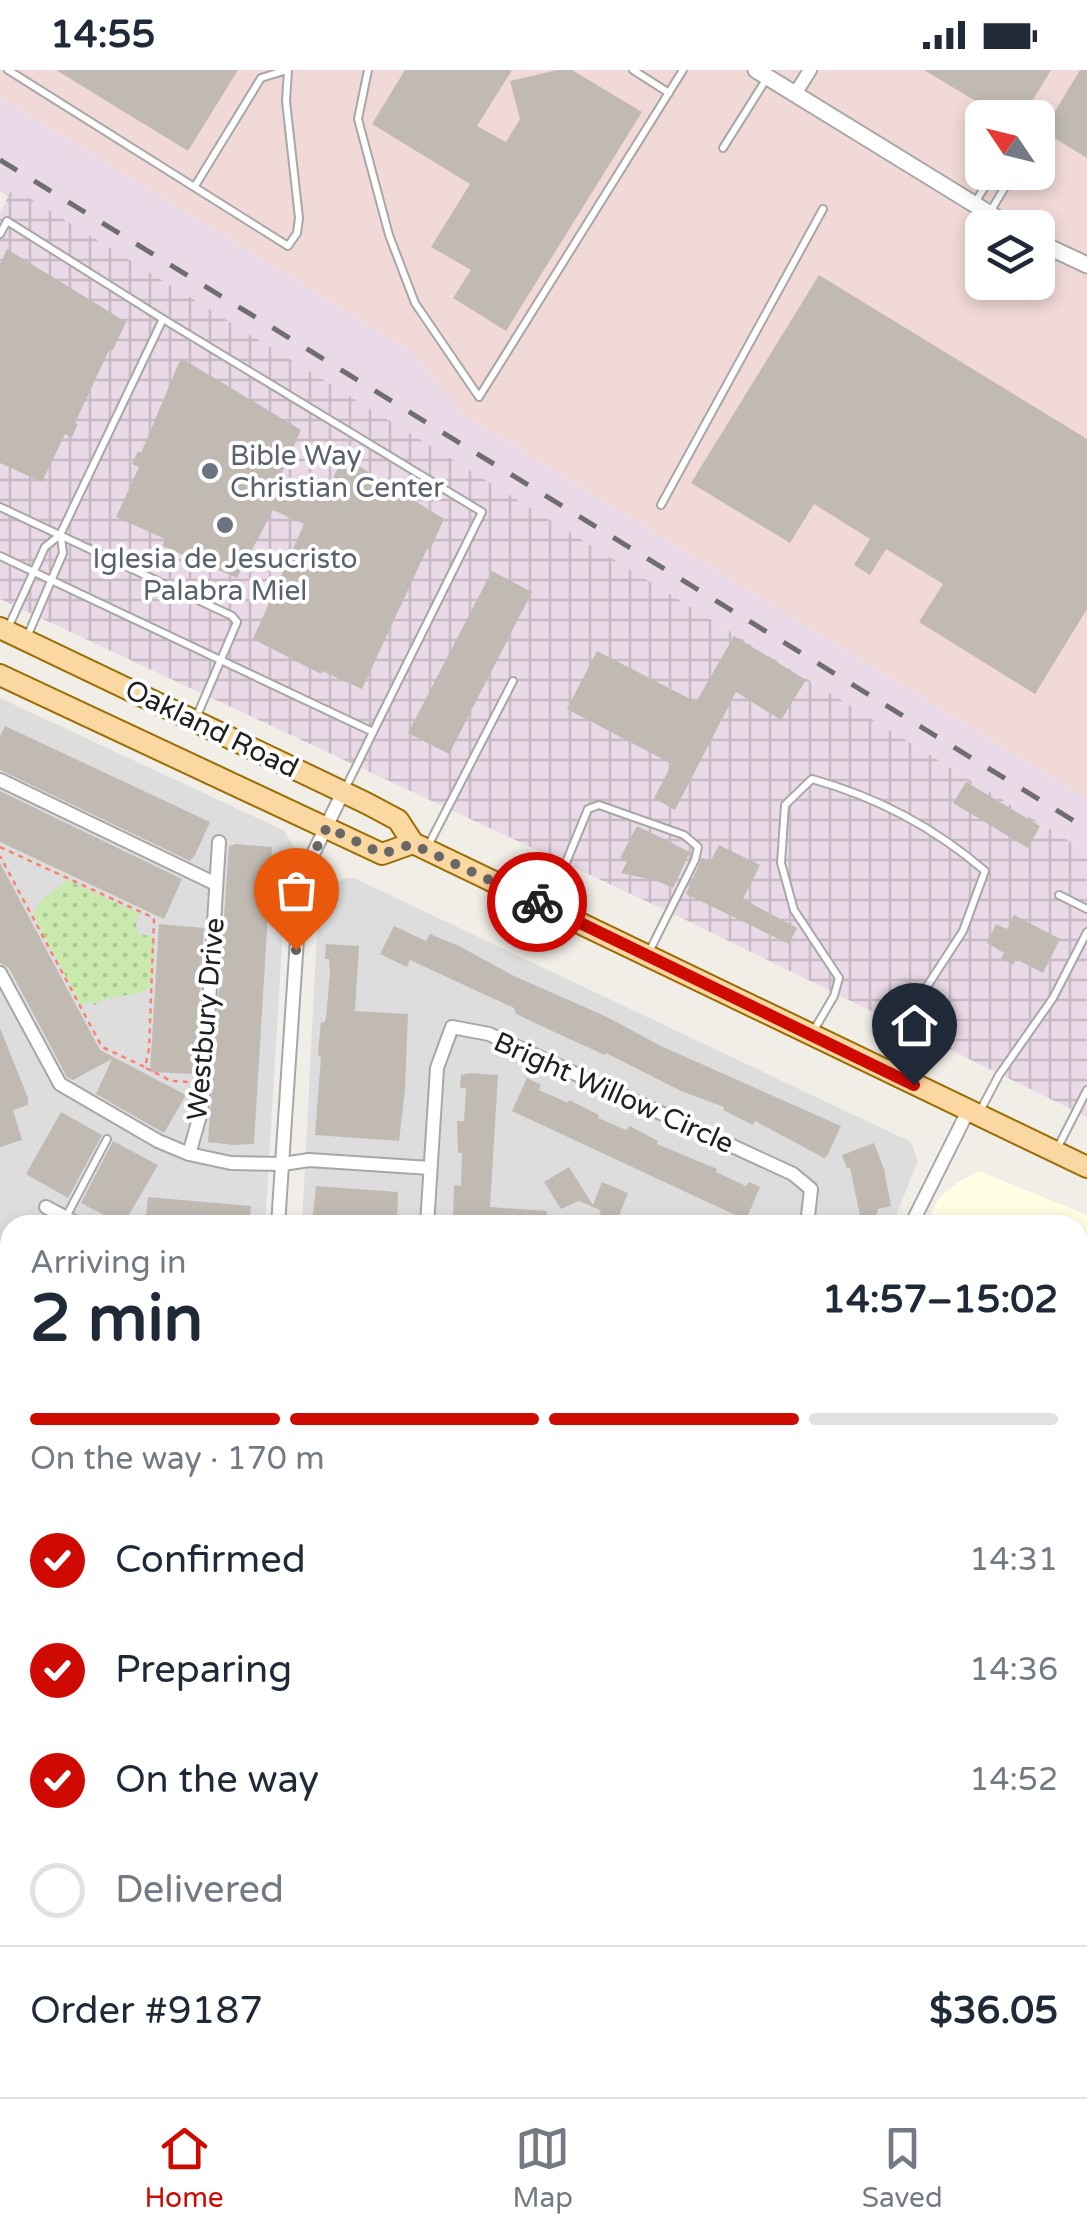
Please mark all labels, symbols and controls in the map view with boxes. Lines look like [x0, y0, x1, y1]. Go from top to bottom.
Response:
text: 14:55 [50, 12, 155, 58]
north arrow [965, 100, 1055, 190]
map controls [965, 100, 1055, 300]
button: layers [965, 210, 1055, 300]
place label: Bible Way Christian Center [230, 439, 444, 505]
marker: Bible Way Christian Center [199, 460, 221, 482]
marker: Iglesia de Jesucristo Palabra Miel [214, 514, 236, 536]
place label: Iglesia de Jesucristo Palabra Miel [92, 542, 358, 608]
street label: Oakland Road [119, 672, 304, 786]
pin [254, 848, 339, 951]
courier [487, 852, 587, 952]
icon: bag [269, 863, 324, 918]
icon: bike [510, 875, 565, 930]
street label: Westbury Drive [180, 916, 232, 1122]
pin [872, 983, 957, 1086]
icon: home [887, 998, 942, 1053]
street label: Bright Willow Circle [488, 1025, 739, 1161]
text: Arriving in [30, 1244, 187, 1282]
text: 14:57–15:02 [822, 1277, 1058, 1323]
text: 2 min [30, 1280, 203, 1359]
text: On the way · 170 m [30, 1440, 325, 1478]
icon: check [30, 1533, 85, 1588]
text: Confirmed [115, 1537, 306, 1583]
text: 14:31 [969, 1541, 1058, 1579]
icon: check [30, 1643, 85, 1698]
text: Preparing [115, 1647, 292, 1693]
text: 14:36 [969, 1651, 1058, 1689]
icon: check [30, 1753, 85, 1808]
text: On the way [115, 1757, 319, 1803]
text: 14:52 [969, 1761, 1058, 1799]
text: Delivered [115, 1867, 284, 1913]
text: Order #9187 [30, 1988, 263, 2034]
text: $36.05 [929, 1988, 1058, 2034]
tab: Home [144, 2121, 224, 2215]
tab: Map [512, 2121, 573, 2215]
tab: Saved [862, 2121, 943, 2215]

